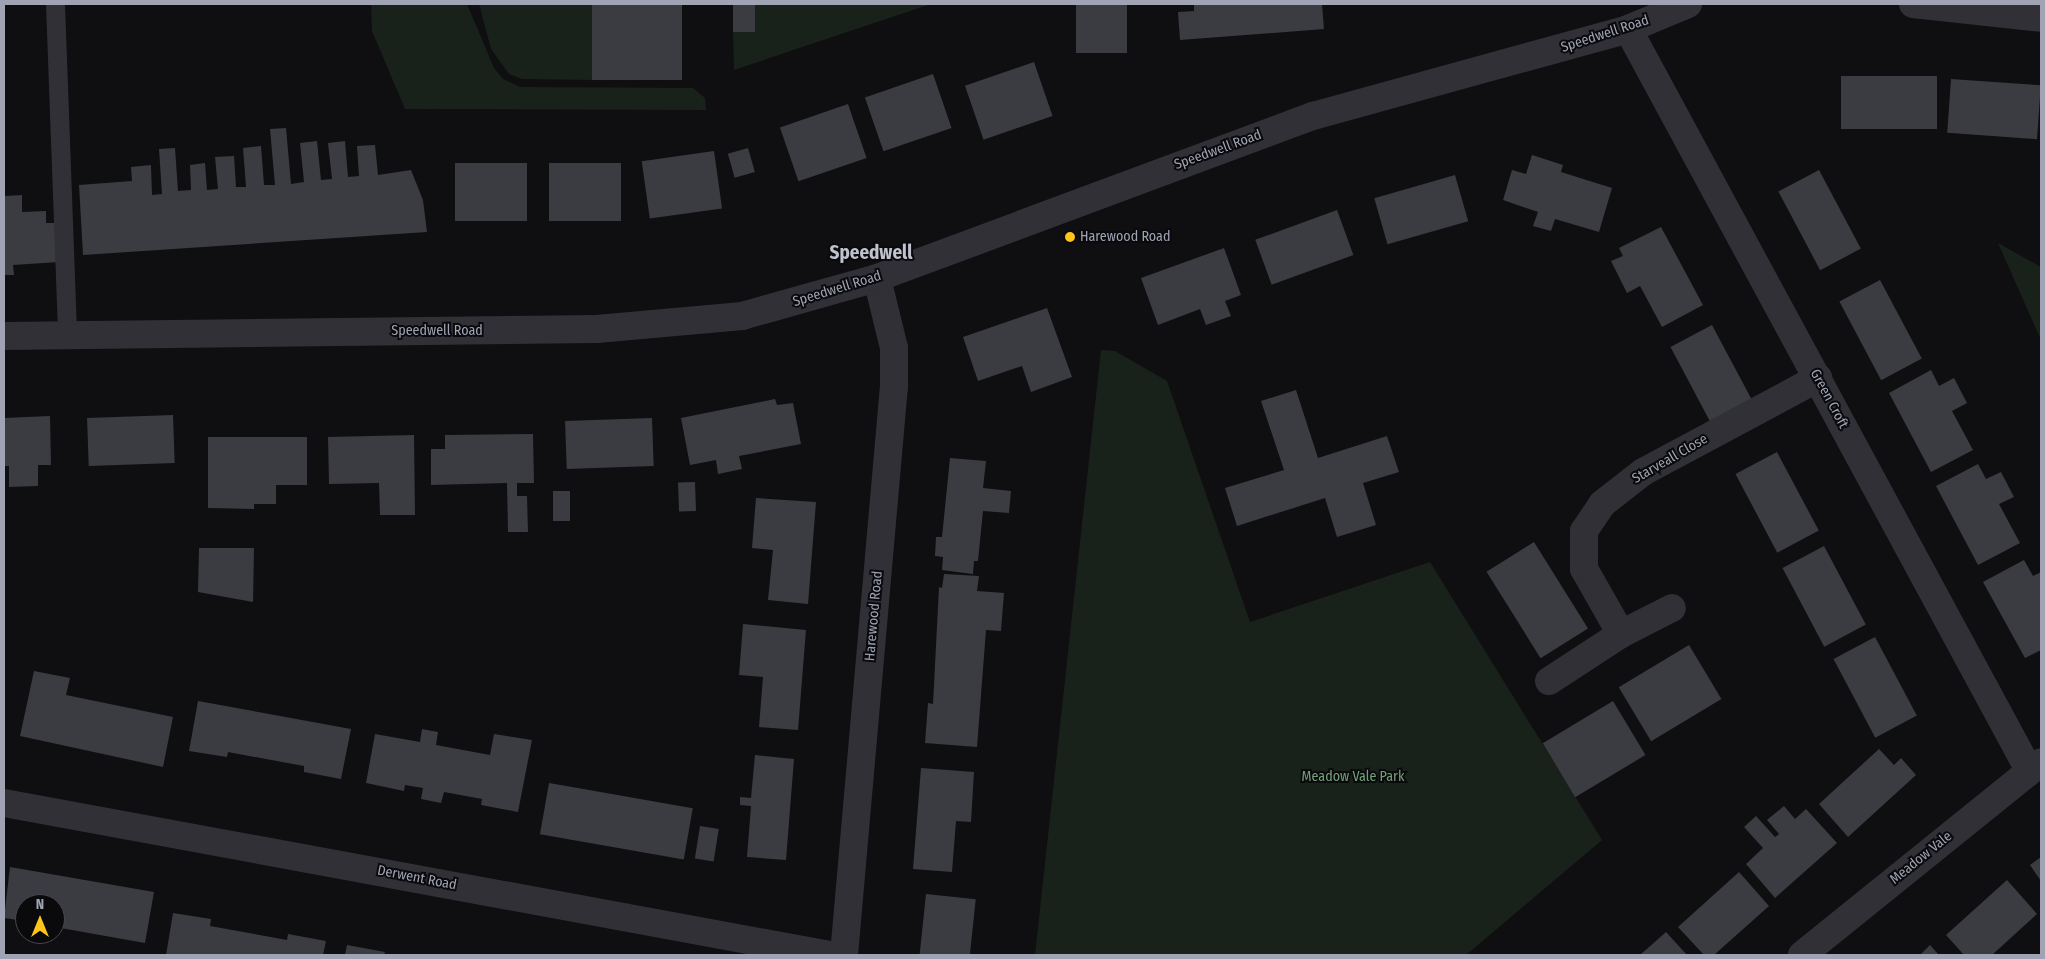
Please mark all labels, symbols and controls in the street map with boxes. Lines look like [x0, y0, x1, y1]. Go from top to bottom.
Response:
street label: Speedwell Road [1559, 12, 1651, 56]
street label: Speedwell Road [1172, 126, 1264, 174]
place label: Harewood Road [1080, 229, 1170, 245]
marker: Harewood Road [1064, 231, 1076, 243]
district label: Speedwell [830, 242, 912, 264]
street label: Speedwell Road [791, 268, 883, 310]
street label: Speedwell Road [391, 323, 483, 339]
street label: Green Croft [1806, 367, 1852, 431]
street label: Starveall Close [1629, 431, 1711, 487]
street label: Harewood Road [862, 570, 886, 662]
park label: Meadow Vale Park [1302, 769, 1404, 785]
street label: Meadow Vale [1887, 828, 1955, 888]
street label: Derwent Road [376, 862, 458, 894]
north arrow [15, 894, 65, 944]
text: N [36, 896, 44, 913]

